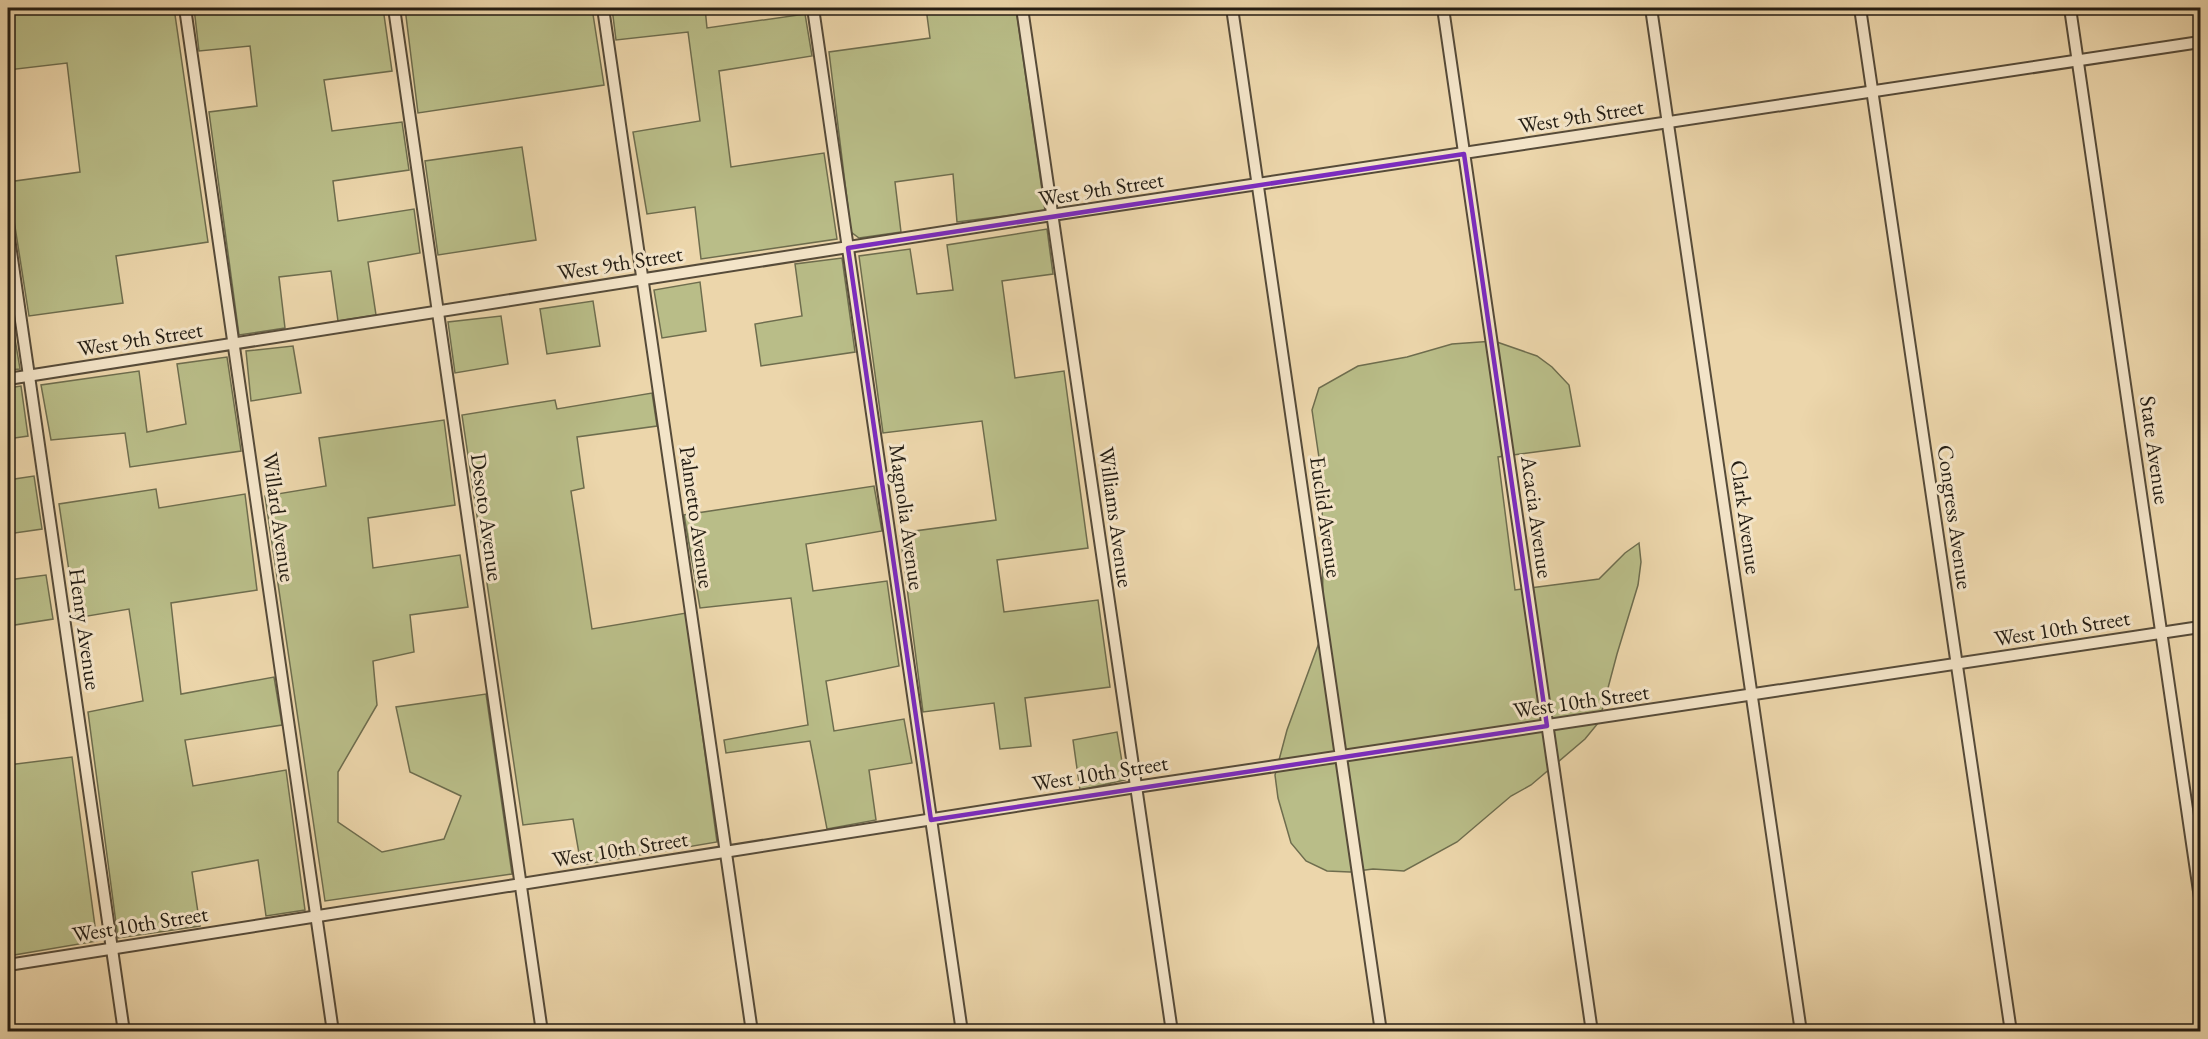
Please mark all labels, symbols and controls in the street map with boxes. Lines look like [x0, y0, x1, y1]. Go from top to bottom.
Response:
street label: West 9th Street [1516, 92, 1646, 140]
street label: West 9th Street [1036, 165, 1166, 213]
street label: West 9th Street [555, 239, 685, 287]
street label: West 9th Street [75, 315, 205, 363]
street label: State Avenue [2133, 394, 2177, 506]
street label: Magnolia Avenue [882, 442, 932, 592]
street label: Congress Avenue [1931, 443, 1980, 591]
street label: Palmetto Avenue [673, 444, 721, 590]
street label: Williams Avenue [1092, 445, 1140, 590]
street label: Willard Avenue [256, 450, 302, 584]
street label: Desoto Avenue [464, 451, 510, 583]
street label: Acacia Avenue [1514, 453, 1560, 580]
street label: Euclid Avenue [1303, 454, 1349, 580]
street label: Clark Avenue [1724, 458, 1768, 576]
street label: Henry Avenue [62, 566, 108, 692]
street label: West 10th Street [1992, 603, 2132, 653]
street label: West 10th Street [1511, 677, 1651, 725]
street label: West 10th Street [1030, 748, 1170, 798]
street label: West 10th Street [550, 824, 690, 874]
street label: West 10th Street [70, 899, 210, 949]

